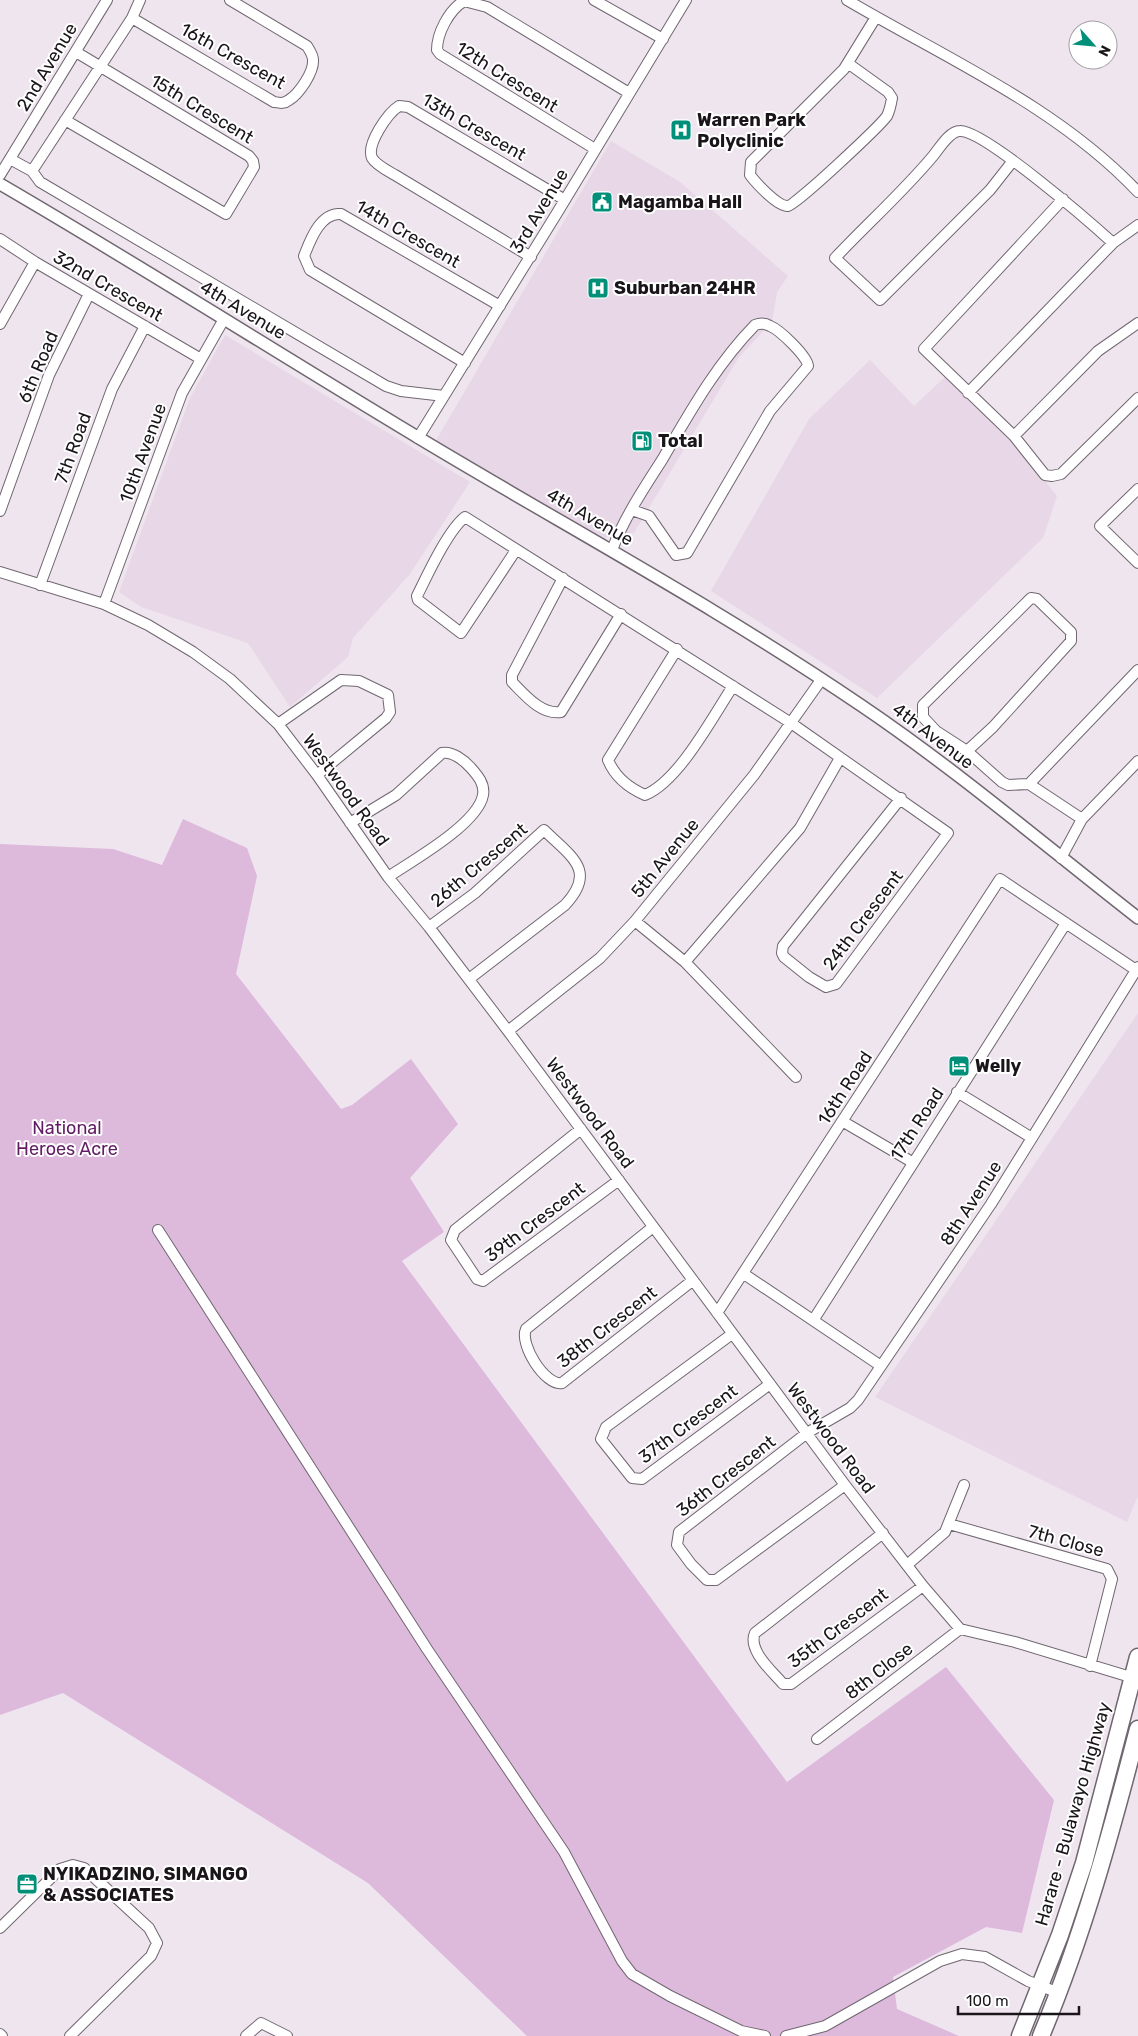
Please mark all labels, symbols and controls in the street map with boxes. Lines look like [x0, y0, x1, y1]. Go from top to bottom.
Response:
street label: 16th Crescent [177, 18, 289, 94]
street label: 2nd Avenue [12, 19, 82, 115]
north arrow [1068, 20, 1118, 70]
street label: 12th Crescent [452, 37, 562, 117]
text: N [1094, 42, 1114, 59]
street label: 15th Crescent [146, 70, 258, 148]
street label: 13th Crescent [418, 88, 530, 166]
place label: Warren Park Polyclinic [697, 109, 806, 152]
hospital icon: Warren Park Polyclinic [669, 118, 693, 142]
street label: 3rd Avenue [505, 165, 573, 257]
public building icon: Magamba Hall [590, 190, 614, 214]
place label: Magamba Hall [618, 191, 742, 213]
street label: 14th Crescent [352, 195, 464, 273]
street label: 32nd Crescent [49, 246, 167, 326]
street label: 4th Avenue [196, 276, 290, 344]
hospital icon: Suburban 24HR [586, 276, 610, 300]
place label: Suburban 24HR [614, 277, 756, 299]
street label: 6th Road [13, 328, 63, 406]
street label: 10th Avenue [115, 400, 171, 506]
street label: 7th Road [50, 409, 96, 487]
fuel station icon: Total [630, 429, 654, 453]
place label: Total [658, 430, 703, 452]
street label: 4th Avenue [543, 483, 637, 551]
street label: 4th Avenue [888, 698, 978, 774]
street label: Westwood Road [298, 730, 394, 850]
street label: 5th Avenue [626, 814, 704, 902]
street label: 26th Crescent [426, 818, 532, 912]
street label: 24th Crescent [818, 866, 908, 974]
street label: 16th Road [813, 1047, 877, 1129]
street label: Westwood Road [541, 1053, 639, 1173]
hotel icon: Welly [947, 1054, 971, 1078]
place label: Welly [975, 1055, 1022, 1077]
street label: 17th Road [885, 1084, 949, 1164]
park label: National Heroes Acre [16, 1117, 118, 1160]
street label: 8th Avenue [936, 1157, 1006, 1249]
street label: 39th Crescent [481, 1177, 589, 1267]
street label: 38th Crescent [553, 1281, 661, 1373]
street label: Westwood Road [782, 1378, 880, 1498]
street label: 37th Crescent [634, 1380, 742, 1468]
street label: 36th Crescent [672, 1430, 780, 1522]
street label: 7th Close [1026, 1520, 1106, 1562]
street label: 35th Crescent [784, 1583, 892, 1673]
street label: 8th Close [841, 1638, 917, 1704]
street label: Harare - Bulawayo Highway [1030, 1700, 1116, 1928]
place label: NYIKADZINO, SIMANGO & ASSOCIATES [43, 1863, 248, 1906]
office icon: NYIKADZINO, SIMANGO & ASSOCIATES [15, 1872, 39, 1896]
scale bar [958, 1984, 1079, 2016]
text: 100 m [966, 1992, 1008, 2010]

